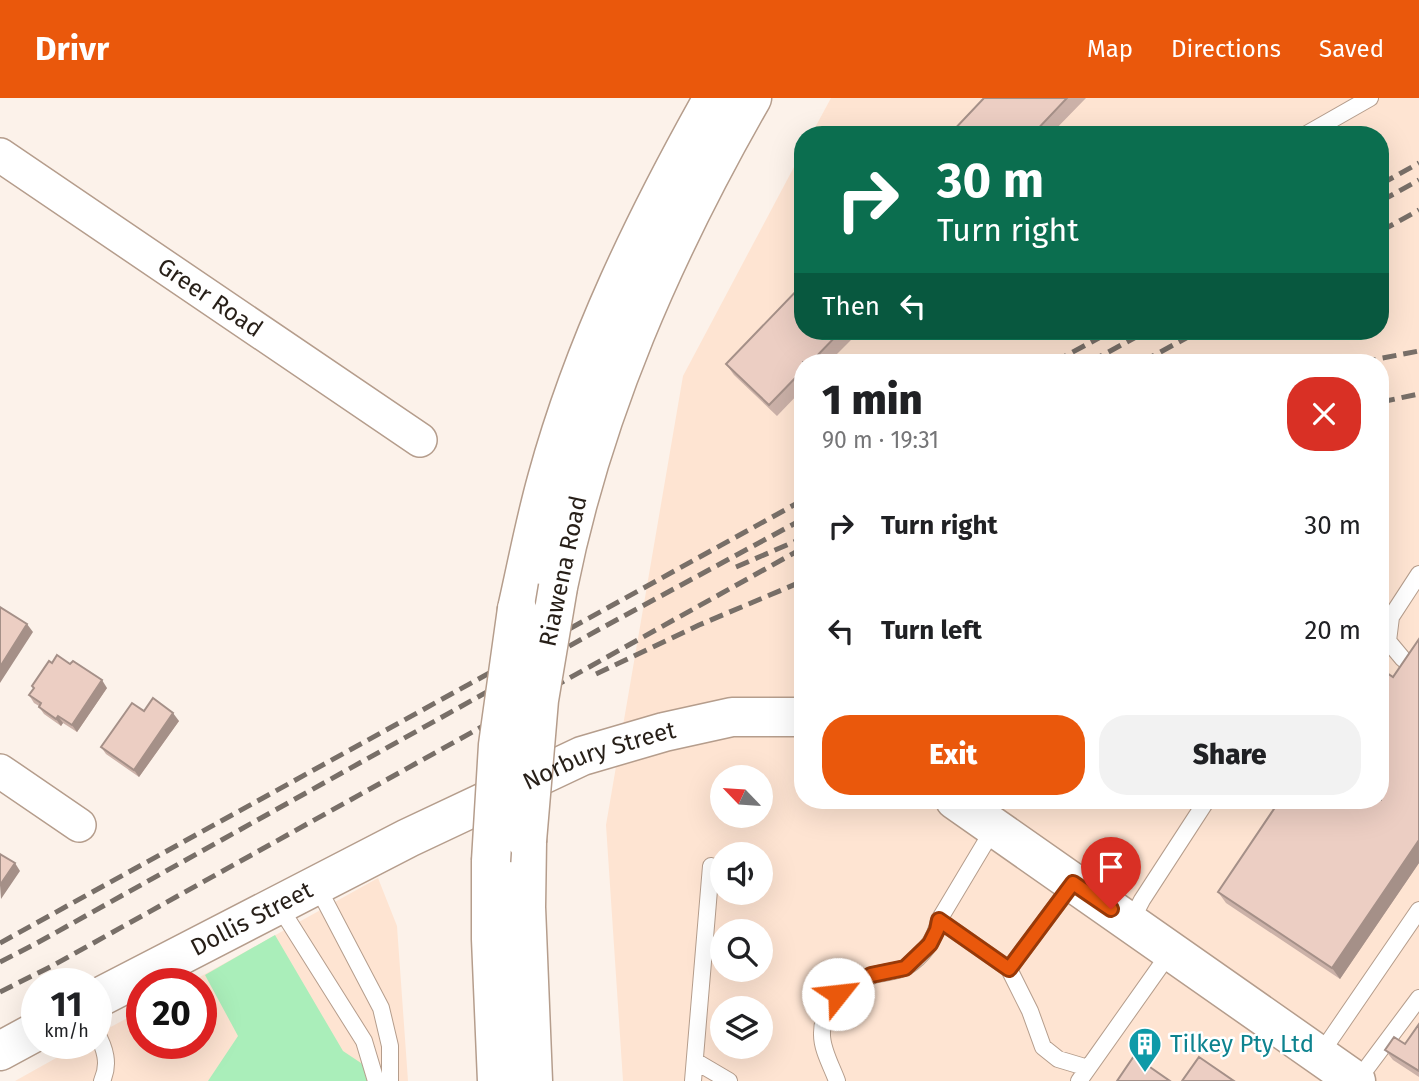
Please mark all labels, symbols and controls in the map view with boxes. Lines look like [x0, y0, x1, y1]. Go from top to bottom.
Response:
text: Drivr [35, 29, 109, 69]
text: Map [1087, 35, 1133, 63]
text: Directions [1171, 35, 1281, 63]
text: Saved [1319, 35, 1384, 63]
text: 30 m [937, 151, 1044, 210]
icon: right [822, 154, 913, 245]
text: Turn right [937, 211, 1079, 249]
street label: Greer Road [152, 252, 268, 343]
icon: left [894, 287, 932, 325]
text: Then [822, 291, 880, 322]
text: 1 min [822, 375, 923, 425]
button: close [1287, 377, 1361, 451]
text: 90 m · 19:31 [822, 426, 939, 454]
street label: Riawena Road [533, 493, 593, 649]
icon: right [822, 507, 860, 545]
text: Turn right [881, 510, 998, 541]
text: 30 m [1304, 510, 1361, 541]
icon: left [822, 612, 860, 650]
text: Turn left [881, 615, 982, 646]
text: 20 m [1304, 615, 1361, 646]
button: Exit [822, 715, 1085, 795]
button: Share [1099, 715, 1361, 795]
street label: Norbury Street [518, 716, 678, 796]
north arrow [710, 765, 774, 828]
map controls [710, 765, 773, 1059]
pin [1081, 837, 1141, 909]
button: sound [710, 842, 773, 905]
icon: arrive [1092, 848, 1130, 886]
street label: Dollis Street [186, 876, 317, 962]
button: search [710, 919, 773, 982]
position arrow [801, 957, 875, 1031]
speed limit sign: 20 [126, 968, 217, 1059]
text: 11 [51, 983, 82, 1025]
button: layers [710, 996, 773, 1059]
text: km/h [44, 1020, 89, 1042]
building icon: Tilkey Pty Ltd [1126, 1025, 1164, 1074]
place label: Tilkey Pty Ltd [1170, 1030, 1314, 1058]

